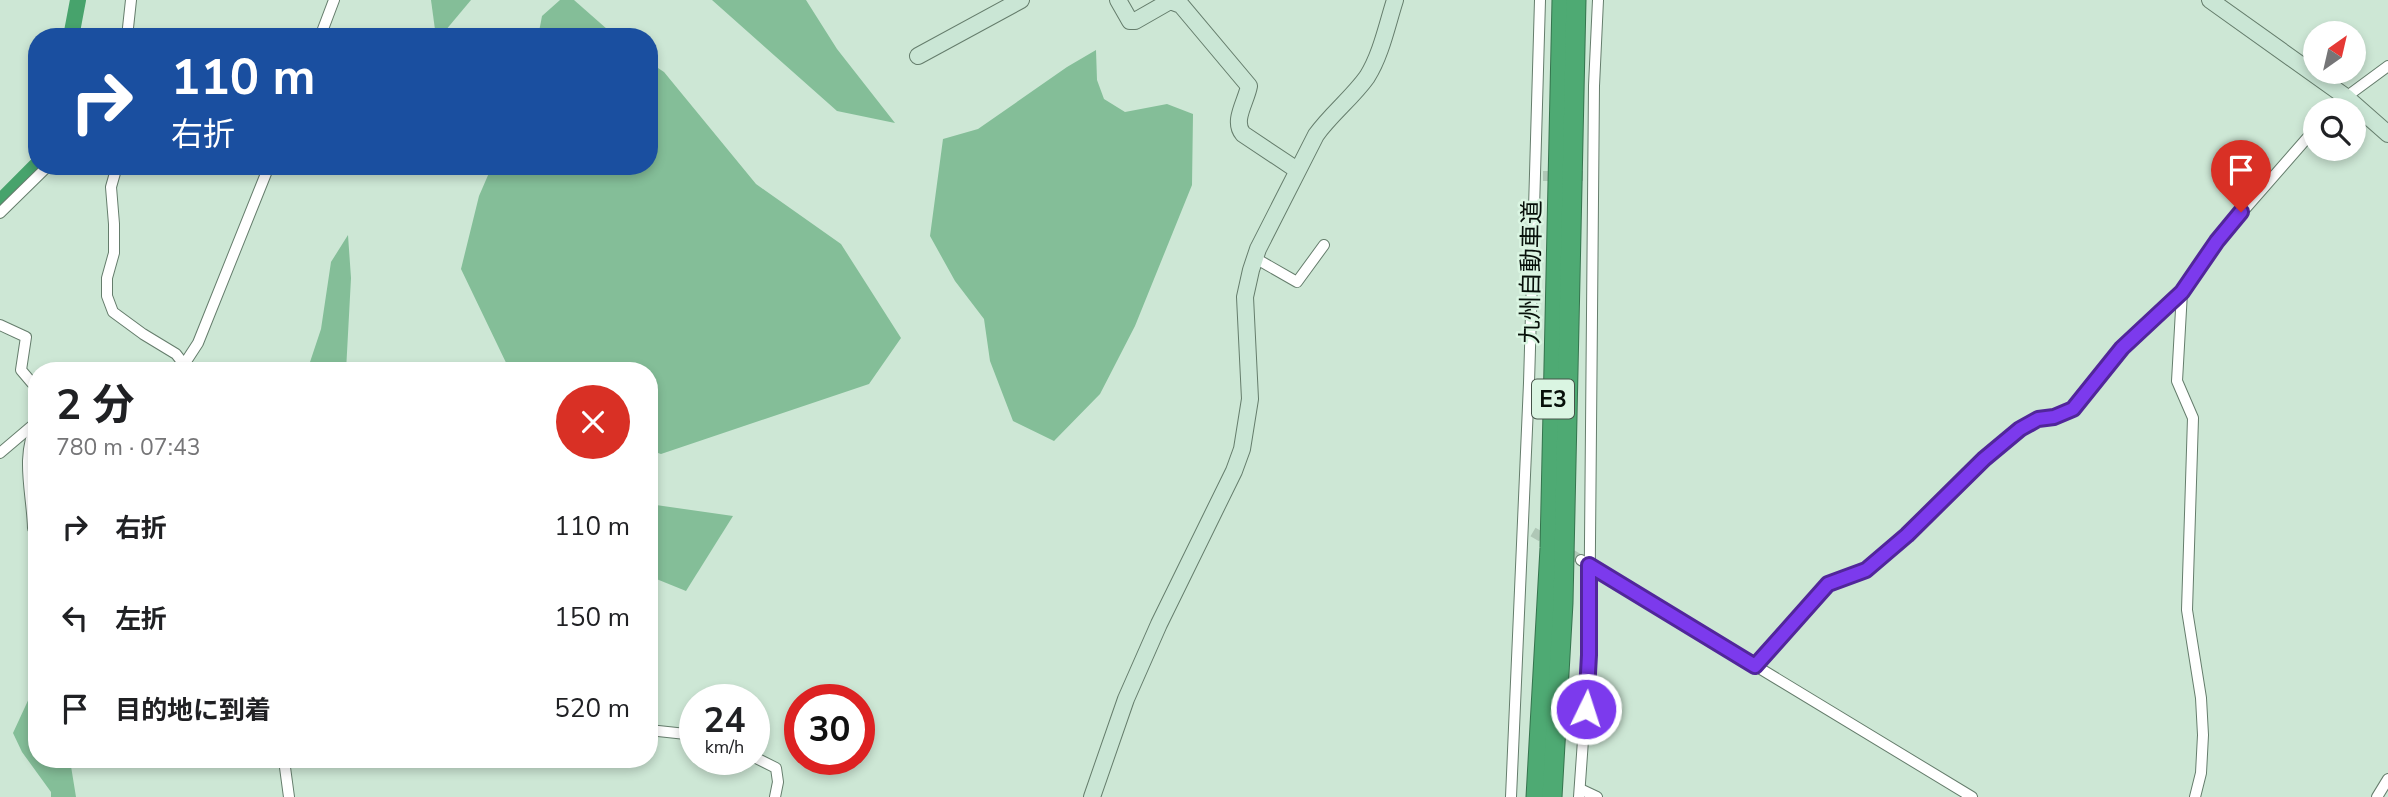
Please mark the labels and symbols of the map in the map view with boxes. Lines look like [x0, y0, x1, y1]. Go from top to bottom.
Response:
north arrow [2303, 21, 2366, 84]
pin [2211, 140, 2271, 212]
street label: 九州自動車道 [1514, 200, 1548, 344]
road number: E3 [1532, 380, 1574, 418]
position arrow [1549, 672, 1623, 746]
speed limit sign: 30 [784, 684, 875, 775]

